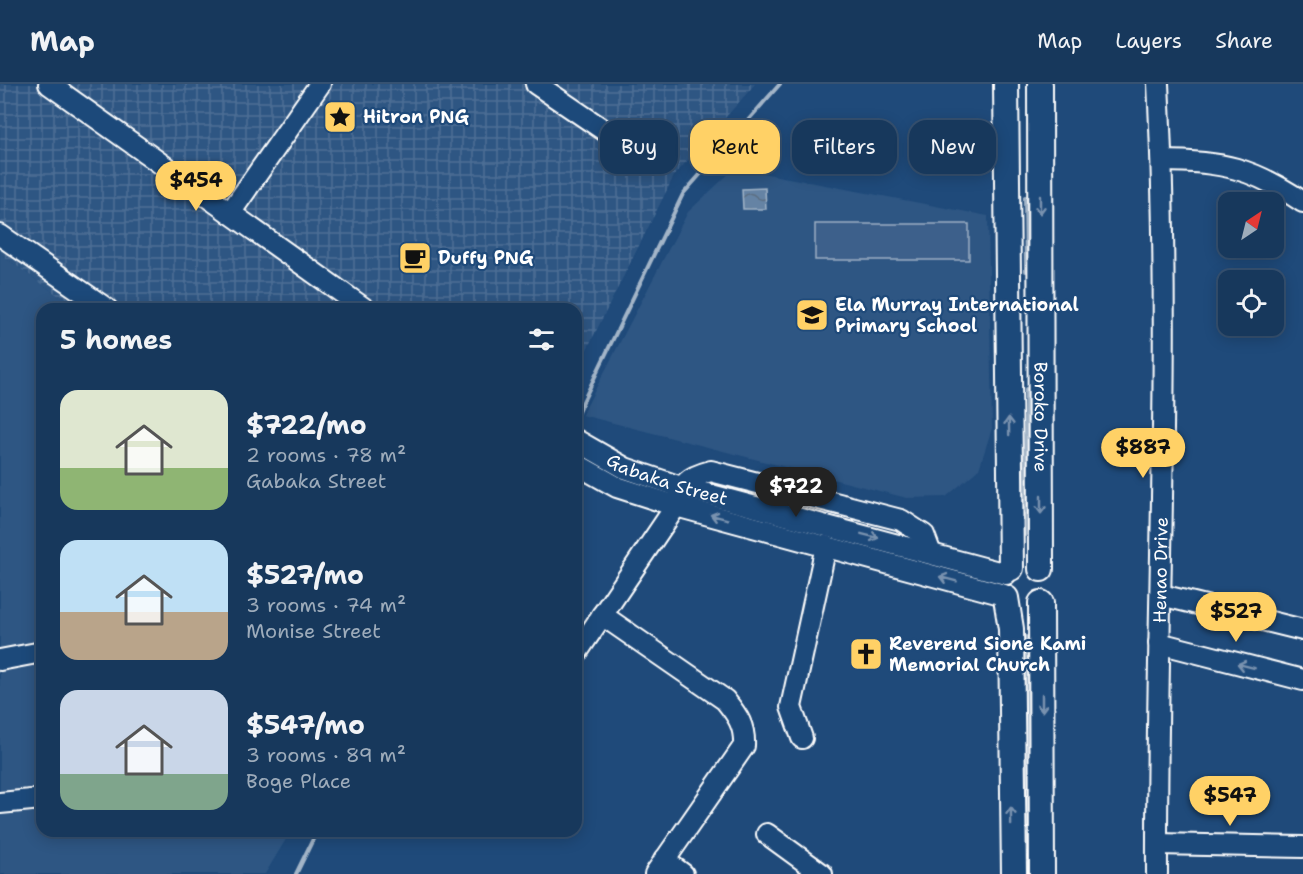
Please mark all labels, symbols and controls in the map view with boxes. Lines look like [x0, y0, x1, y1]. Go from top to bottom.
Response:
text: Map [30, 22, 95, 60]
text: Map [1037, 27, 1082, 55]
text: Layers [1115, 27, 1182, 55]
text: Share [1215, 27, 1273, 55]
place icon: Hitron PNG [322, 99, 358, 135]
place label: Hitron PNG [363, 105, 469, 129]
chip: Buy [600, 120, 678, 174]
chip: Rent [690, 120, 780, 174]
chip: Filters [792, 120, 897, 174]
chip: New [909, 120, 996, 174]
pin: $454 [160, 161, 232, 212]
text: $454 [169, 167, 223, 193]
north arrow [1218, 192, 1284, 258]
map controls [1218, 192, 1284, 336]
one-way arrow [1034, 195, 1046, 215]
cafe icon: Duffy PNG [397, 240, 433, 276]
place label: Duffy PNG [438, 246, 534, 270]
button: locate [1218, 270, 1284, 336]
place label: Ela Murray International Primary School [835, 293, 1079, 338]
school or university icon: Ela Murray International Primary School [794, 297, 830, 333]
text: 5 homes [60, 322, 172, 357]
icon: filters [525, 323, 558, 356]
street label: Boroko Drive [1029, 362, 1053, 472]
text: $722/mo [246, 407, 367, 442]
icon: home [108, 414, 180, 486]
one-way arrow [1003, 416, 1015, 436]
pin: $887 [1107, 428, 1179, 479]
text: $887 [1115, 434, 1171, 460]
text: 2 rooms · 78 m² [246, 442, 406, 468]
street label: Gabaka Street [602, 448, 730, 511]
pin: $722 [760, 467, 832, 518]
text: Gabaka Street [246, 468, 387, 494]
text: $722 [769, 473, 823, 499]
one-way arrow [1035, 495, 1047, 515]
one-way arrow [710, 511, 729, 522]
street label: Henao Drive [1148, 517, 1174, 623]
one-way arrow [860, 531, 879, 542]
text: $527/mo [246, 557, 364, 592]
icon: home [108, 564, 180, 636]
one-way arrow [939, 572, 958, 584]
text: 3 rooms · 74 m² [246, 592, 406, 618]
pin: $527 [1200, 592, 1272, 643]
text: $527 [1210, 598, 1262, 624]
text: Monise Street [246, 618, 381, 644]
place label: Reverend Sione Kami Memorial Church [889, 632, 1086, 677]
church icon: Reverend Sione Kami Memorial Church [848, 636, 884, 672]
one-way arrow [1237, 659, 1256, 671]
one-way arrow [1036, 693, 1048, 713]
text: $547/mo [246, 707, 365, 742]
icon: home [108, 714, 180, 786]
text: 3 rooms · 89 m² [246, 742, 406, 768]
text: Boge Place [246, 768, 351, 794]
pin: $547 [1194, 776, 1266, 827]
text: $547 [1203, 782, 1257, 808]
one-way arrow [1006, 806, 1017, 826]

